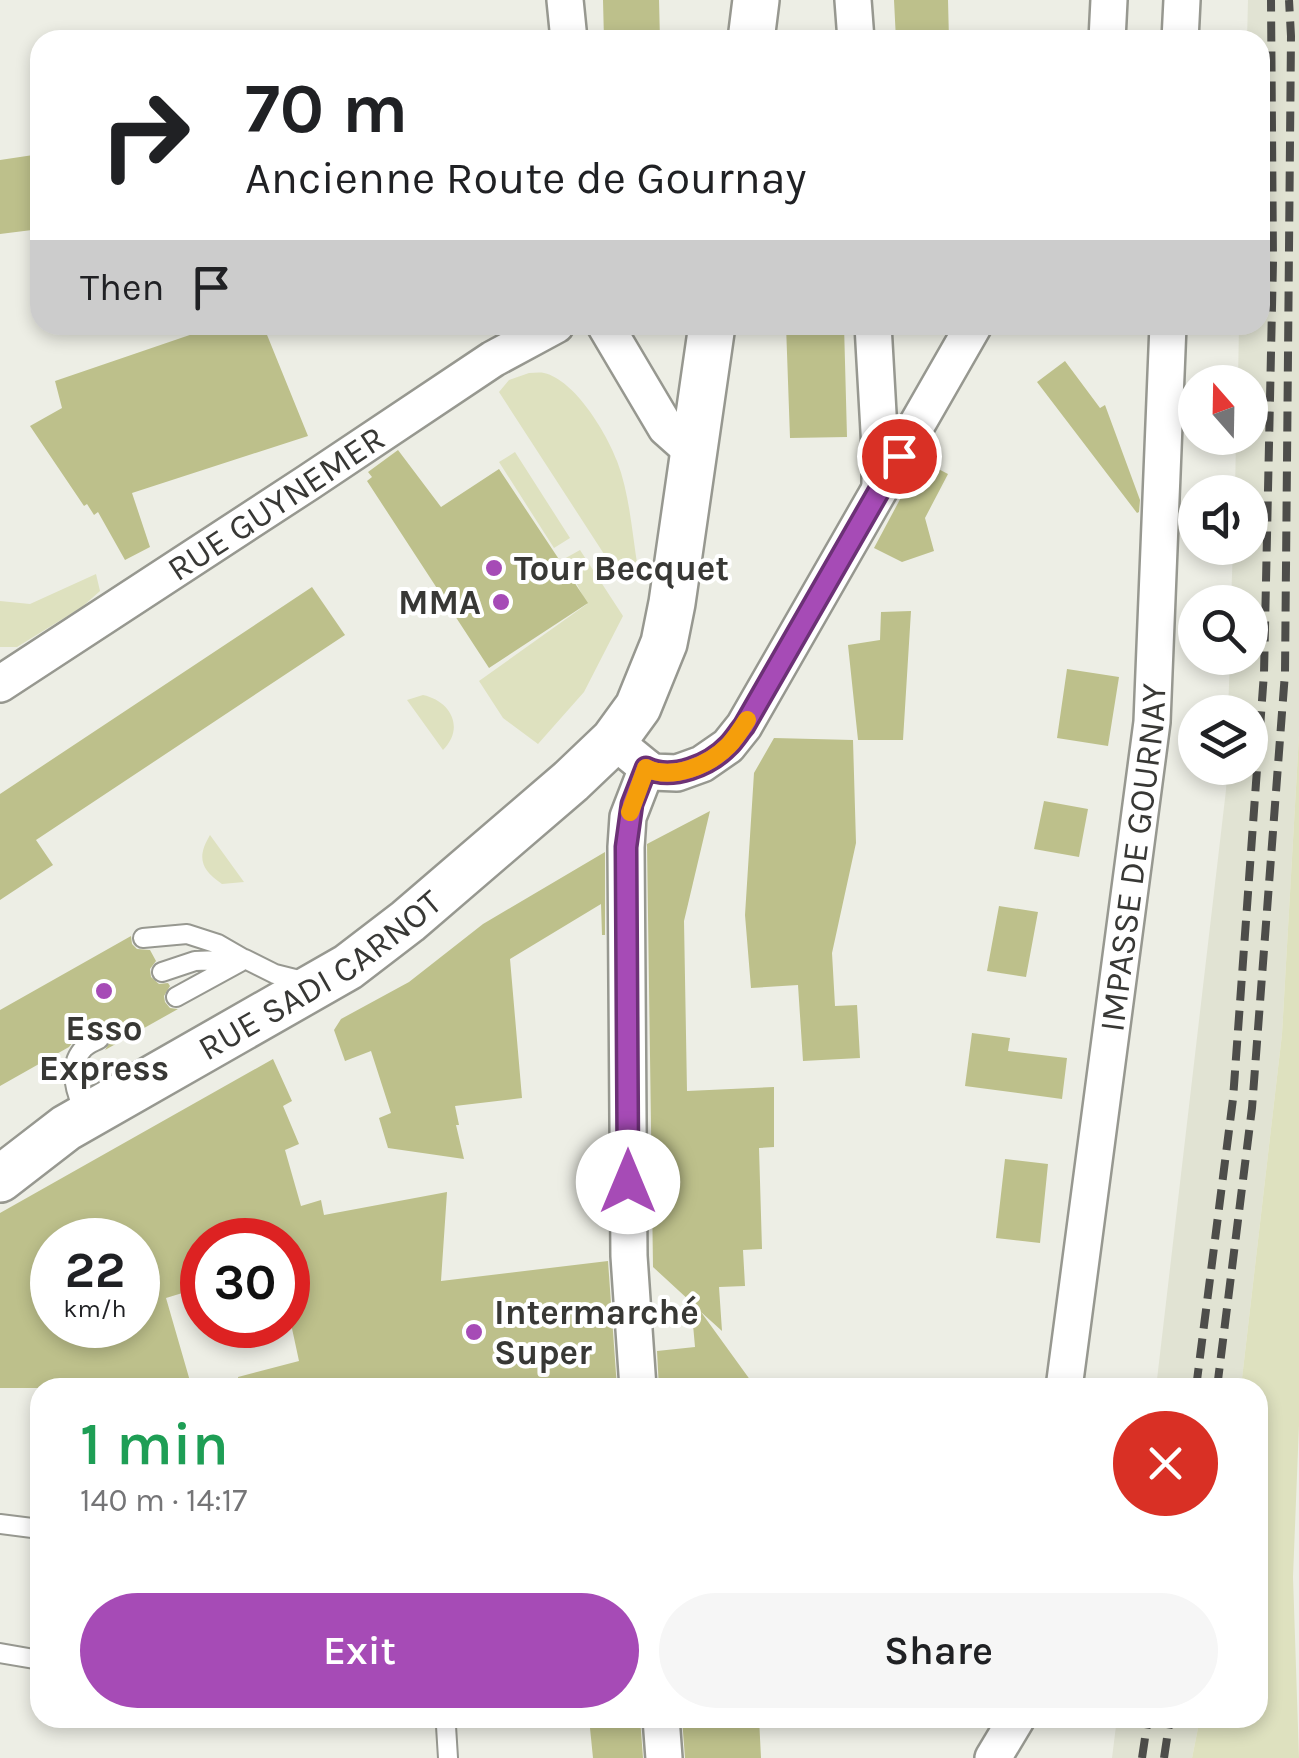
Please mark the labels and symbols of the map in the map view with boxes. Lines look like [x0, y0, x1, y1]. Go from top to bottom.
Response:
north arrow [1178, 365, 1268, 455]
pin [857, 414, 942, 499]
street label: RUE GUYNEMER [160, 417, 393, 590]
place label: Tour Becquet [514, 548, 729, 590]
marker: Tour Becquet [483, 557, 505, 579]
place label: MMA [398, 582, 481, 623]
marker: MMA [490, 591, 512, 613]
street label: IMPASSE DE GOURNAY [1091, 683, 1175, 1034]
street label: RUE SADI CARNOT [191, 881, 450, 1069]
marker: Esso Express [93, 980, 115, 1002]
place label: Esso Express [39, 1008, 169, 1089]
position arrow [576, 1130, 680, 1234]
speed limit sign: 30 [180, 1218, 310, 1348]
place label: Intermarché Super [494, 1292, 699, 1373]
marker: Intermarché Super [463, 1321, 485, 1343]

